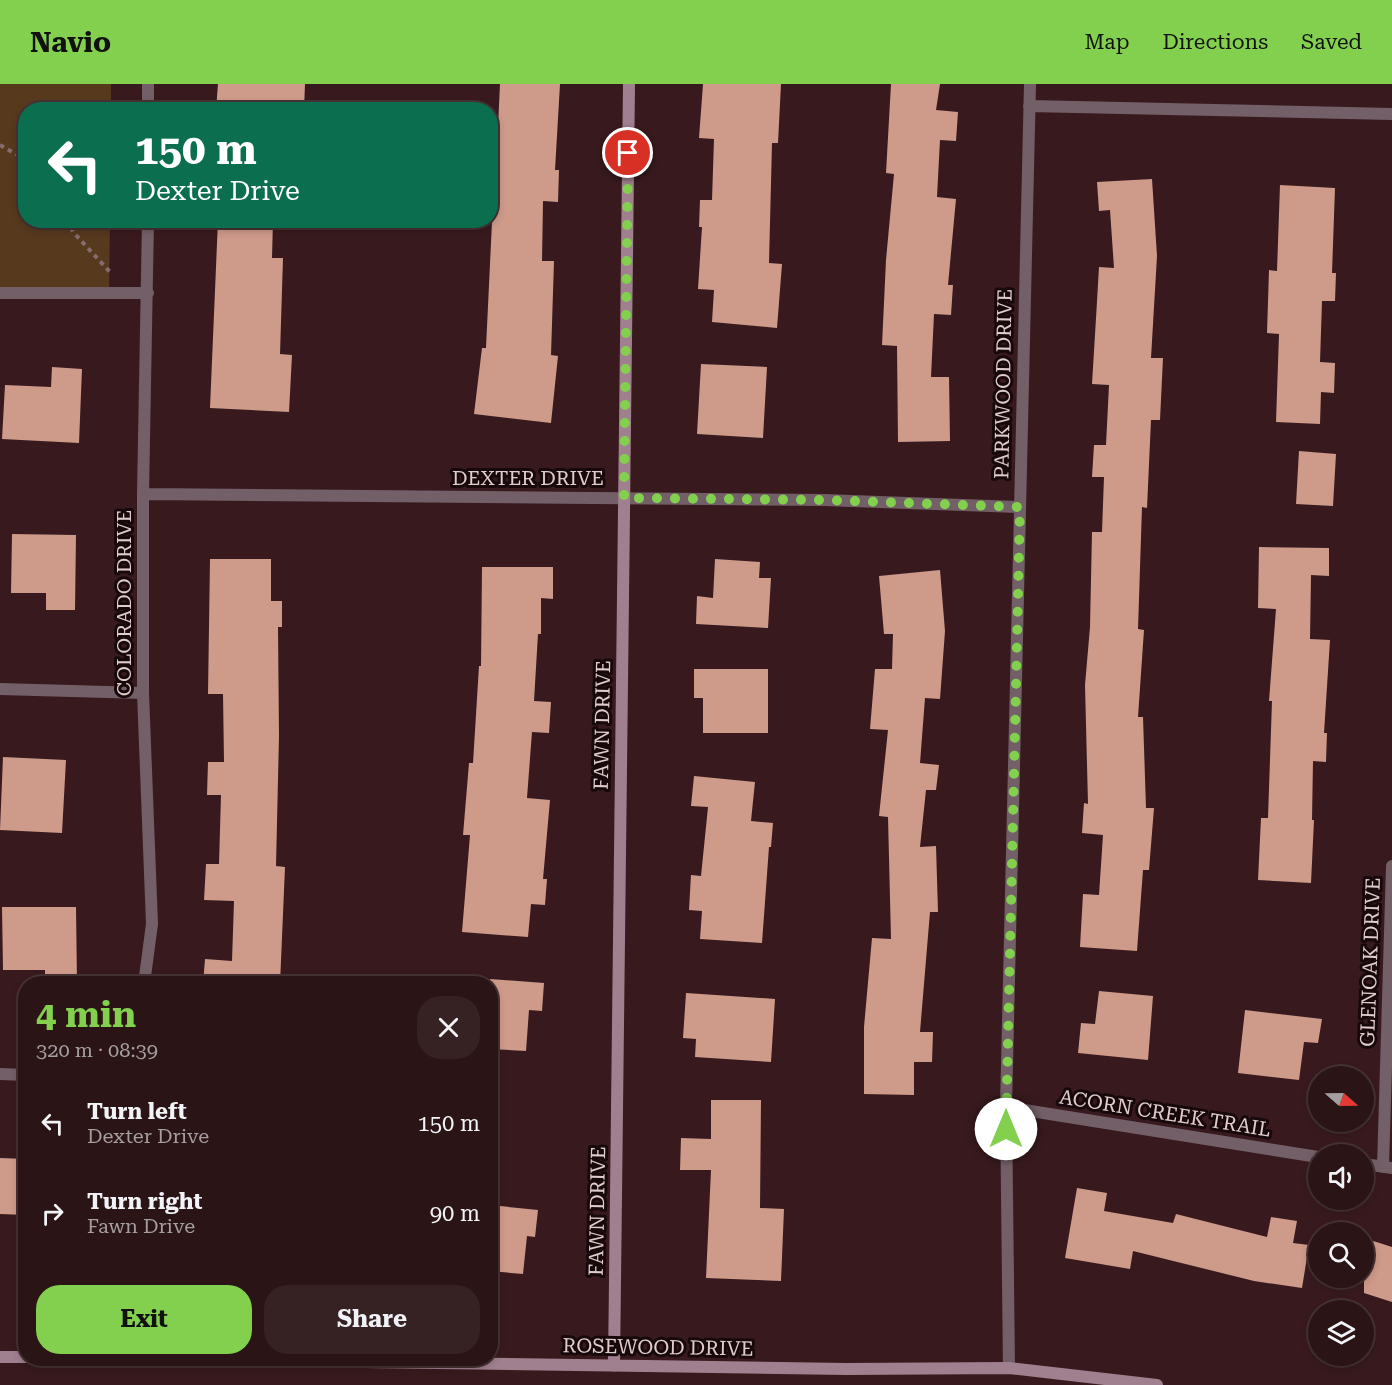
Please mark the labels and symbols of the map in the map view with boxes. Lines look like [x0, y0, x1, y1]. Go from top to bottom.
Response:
pin [602, 127, 653, 178]
street label: PARKWOOD DRIVE [989, 289, 1017, 479]
street label: DEXTER DRIVE [452, 466, 604, 490]
street label: COLORADO DRIVE [112, 510, 136, 696]
street label: FAWN DRIVE [589, 660, 615, 790]
street label: GLENOAK DRIVE [1355, 877, 1385, 1047]
north arrow [1308, 1066, 1374, 1132]
street label: ACORN CREEK TRAIL [1058, 1084, 1272, 1142]
position arrow [974, 1097, 1038, 1161]
street label: FAWN DRIVE [584, 1146, 610, 1276]
street label: ROSEWOOD DRIVE [562, 1333, 754, 1361]

